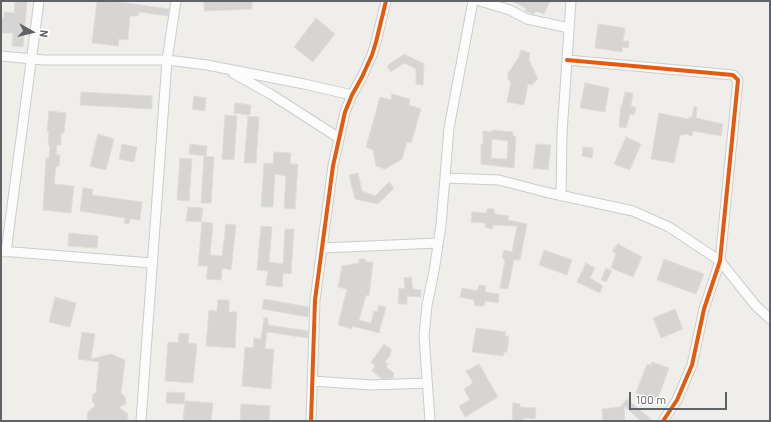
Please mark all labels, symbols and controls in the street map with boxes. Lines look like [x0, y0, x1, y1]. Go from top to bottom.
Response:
north arrow [12, 12, 52, 52]
text: N [37, 29, 51, 38]
scale bar [631, 384, 729, 410]
text: 100 m [636, 392, 666, 406]

